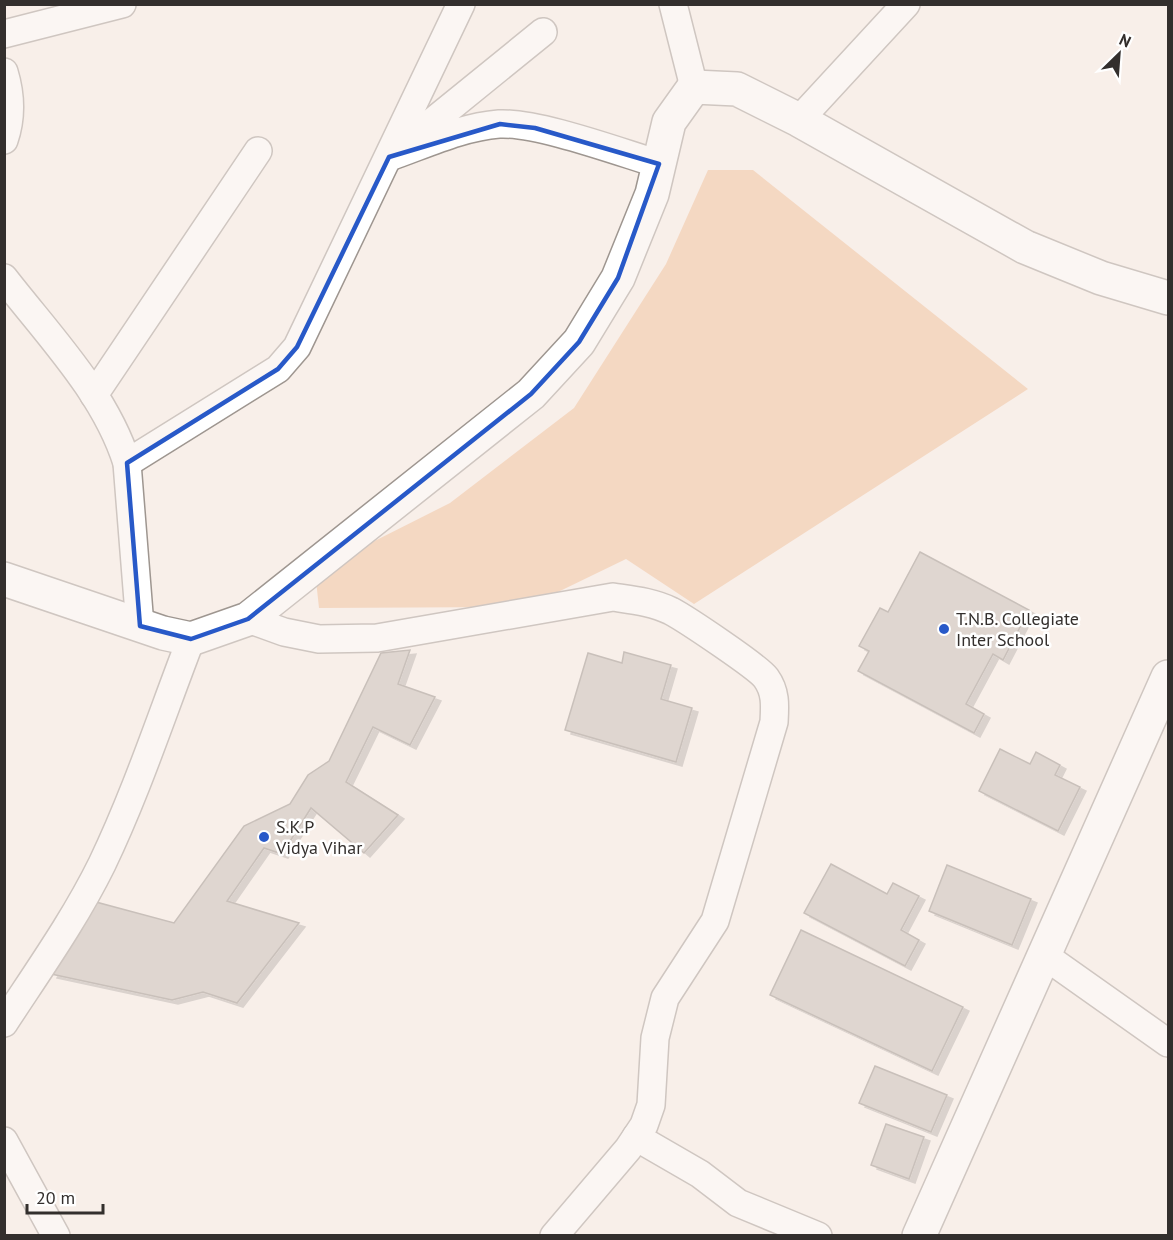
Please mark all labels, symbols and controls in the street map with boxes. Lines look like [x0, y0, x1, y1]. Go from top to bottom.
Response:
north arrow [1089, 24, 1149, 84]
text: N [1116, 29, 1134, 52]
place label: T.N.B. Collegiate Inter School [956, 607, 1079, 651]
marker: T.N.B. Collegiate Inter School [937, 622, 951, 636]
place label: S.K.P Vidya Vihar [275, 815, 362, 859]
marker: S.K.P Vidya Vihar [257, 830, 271, 844]
scale bar [27, 1177, 104, 1215]
text: 20 m [36, 1186, 75, 1209]

